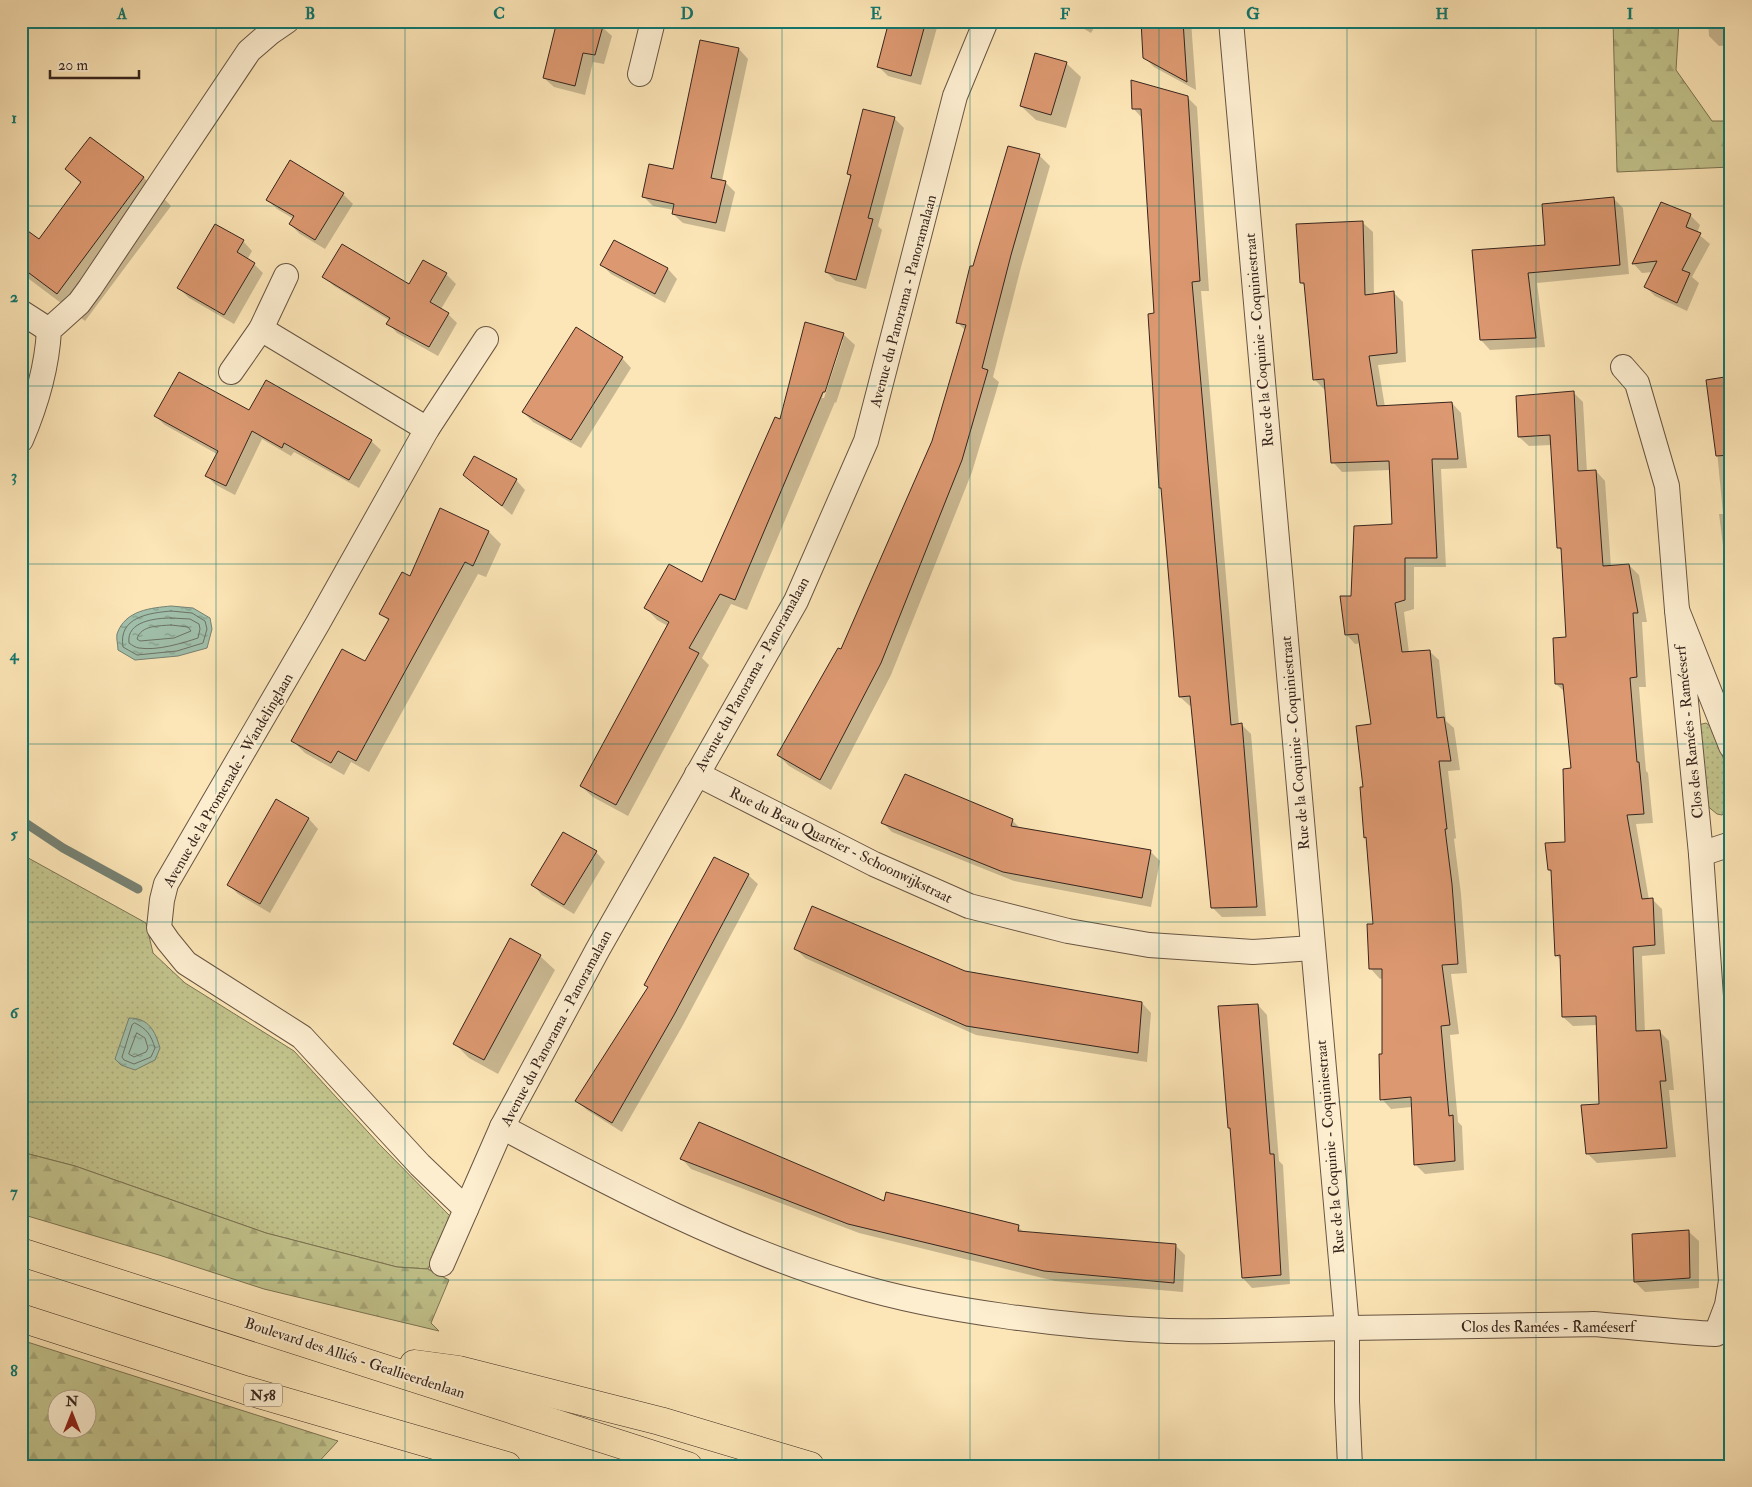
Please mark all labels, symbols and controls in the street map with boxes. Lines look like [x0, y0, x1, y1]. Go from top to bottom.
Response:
text: A [116, 4, 128, 24]
text: B [305, 4, 315, 24]
text: C [493, 4, 505, 24]
text: D [680, 4, 694, 24]
text: E [870, 4, 882, 24]
text: F [1060, 4, 1070, 24]
text: G [1246, 4, 1260, 24]
text: H [1435, 4, 1449, 24]
text: I [1627, 4, 1634, 24]
scale bar [50, 48, 139, 80]
text: 20 m [58, 56, 88, 75]
text: 1 [11, 108, 17, 128]
street label: Avenue du Panorama - Panoramalaan [866, 192, 941, 411]
street label: Rue de la Coquinie - Coquiniestraat [1241, 232, 1278, 448]
text: 2 [10, 287, 18, 307]
text: 3 [11, 466, 17, 486]
street label: Avenue du Panorama - Panoramalaan [690, 573, 814, 776]
street label: Rue de la Coquinie - Coquiniestraat [1277, 635, 1314, 851]
street label: Clos des Ramées - Raméeserf [1671, 642, 1708, 819]
text: 4 [9, 645, 20, 665]
street label: Avenue de la Promenade - Wandelinglaan [159, 669, 298, 892]
street label: Rue du Beau Quartier - Schoonwijkstraat [726, 783, 955, 908]
text: 5 [10, 824, 18, 844]
street label: Avenue du Panorama - Panoramalaan [496, 927, 616, 1131]
text: 6 [10, 1003, 20, 1023]
street label: Rue de la Coquinie - Coquiniestraat [1312, 1039, 1349, 1255]
text: 7 [10, 1182, 18, 1202]
street label: Boulevard des Alliés - Geallieerdenlaan [242, 1314, 468, 1403]
street label: Clos des Ramées - Raméeserf [1461, 1318, 1637, 1337]
text: 8 [10, 1361, 18, 1381]
road number: N58 [244, 1384, 282, 1406]
north arrow [48, 1390, 98, 1440]
text: N [65, 1393, 79, 1410]

